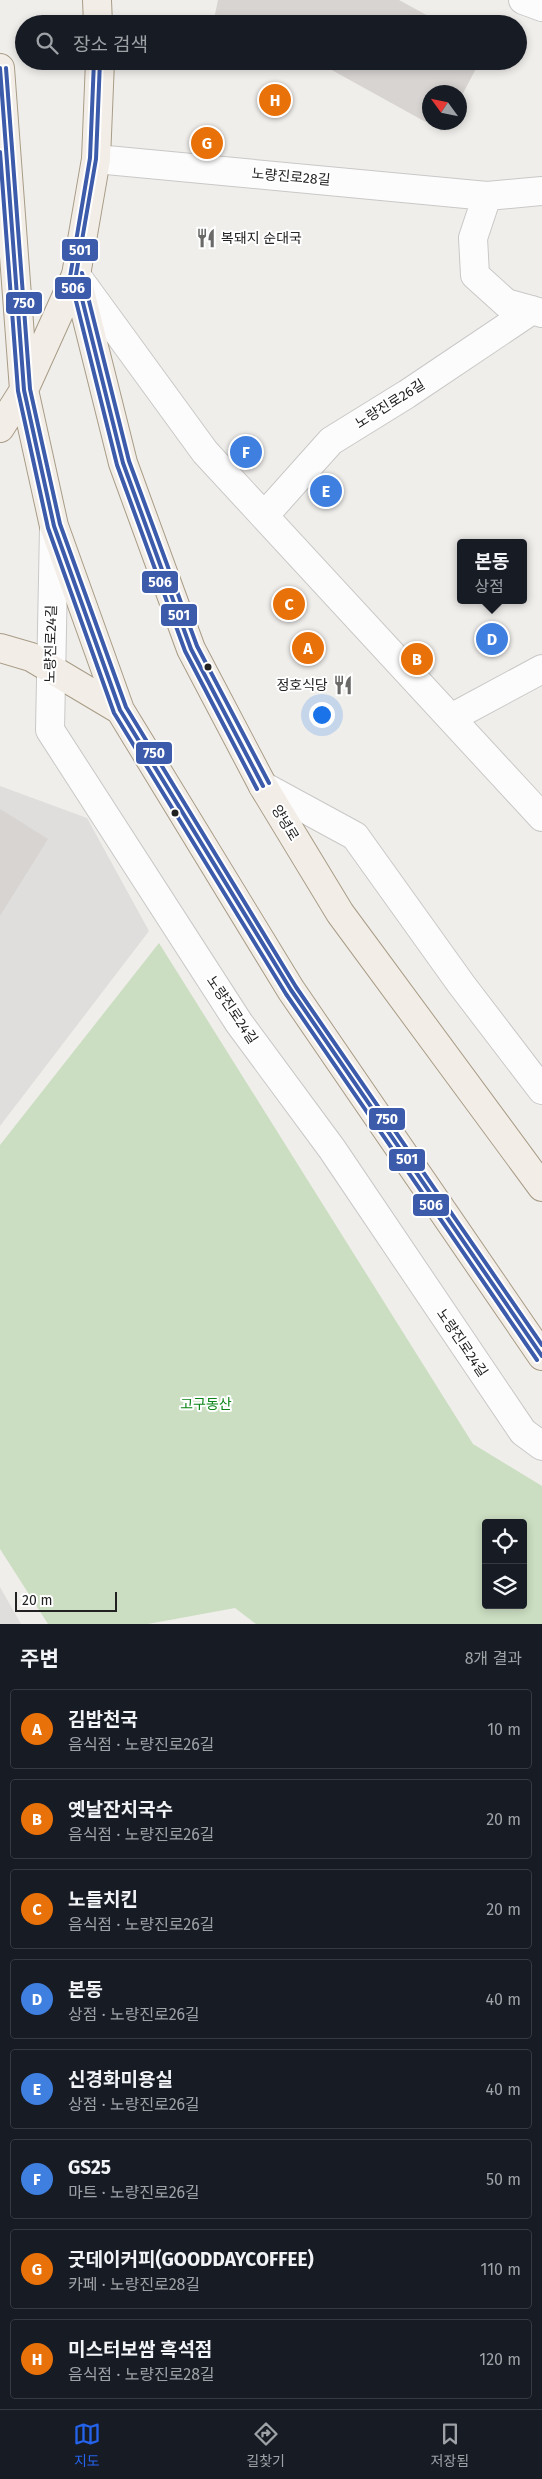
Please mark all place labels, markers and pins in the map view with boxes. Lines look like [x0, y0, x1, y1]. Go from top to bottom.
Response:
pin: H [259, 81, 291, 119]
pin: G [191, 124, 223, 162]
restaurant icon: 복돼지 순대국 [195, 227, 217, 249]
place label: 복돼지 순대국 [221, 230, 302, 247]
pin: F [230, 433, 262, 471]
pin: E [310, 472, 342, 510]
pin: C [273, 585, 305, 623]
pin: D [476, 620, 508, 658]
pin: A [292, 629, 324, 667]
pin: B [401, 640, 433, 678]
unlabelled marker [203, 662, 213, 672]
restaurant icon: 정호식당 [332, 674, 354, 696]
place label: 정호식당 [276, 677, 328, 694]
unlabelled marker [170, 808, 180, 818]

